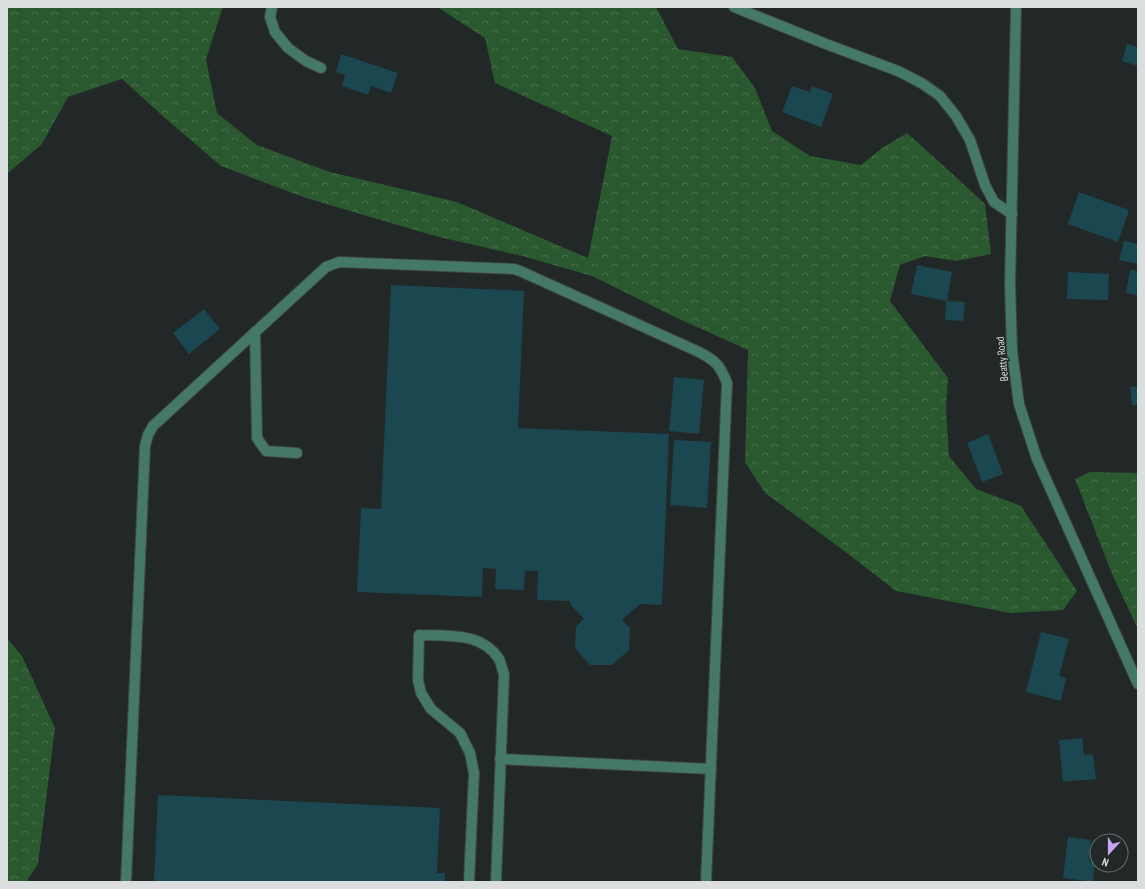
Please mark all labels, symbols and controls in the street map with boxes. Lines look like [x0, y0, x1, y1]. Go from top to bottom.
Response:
street label: Beatty Road [993, 336, 1011, 382]
north arrow [1089, 833, 1129, 873]
text: N [1100, 855, 1111, 870]

